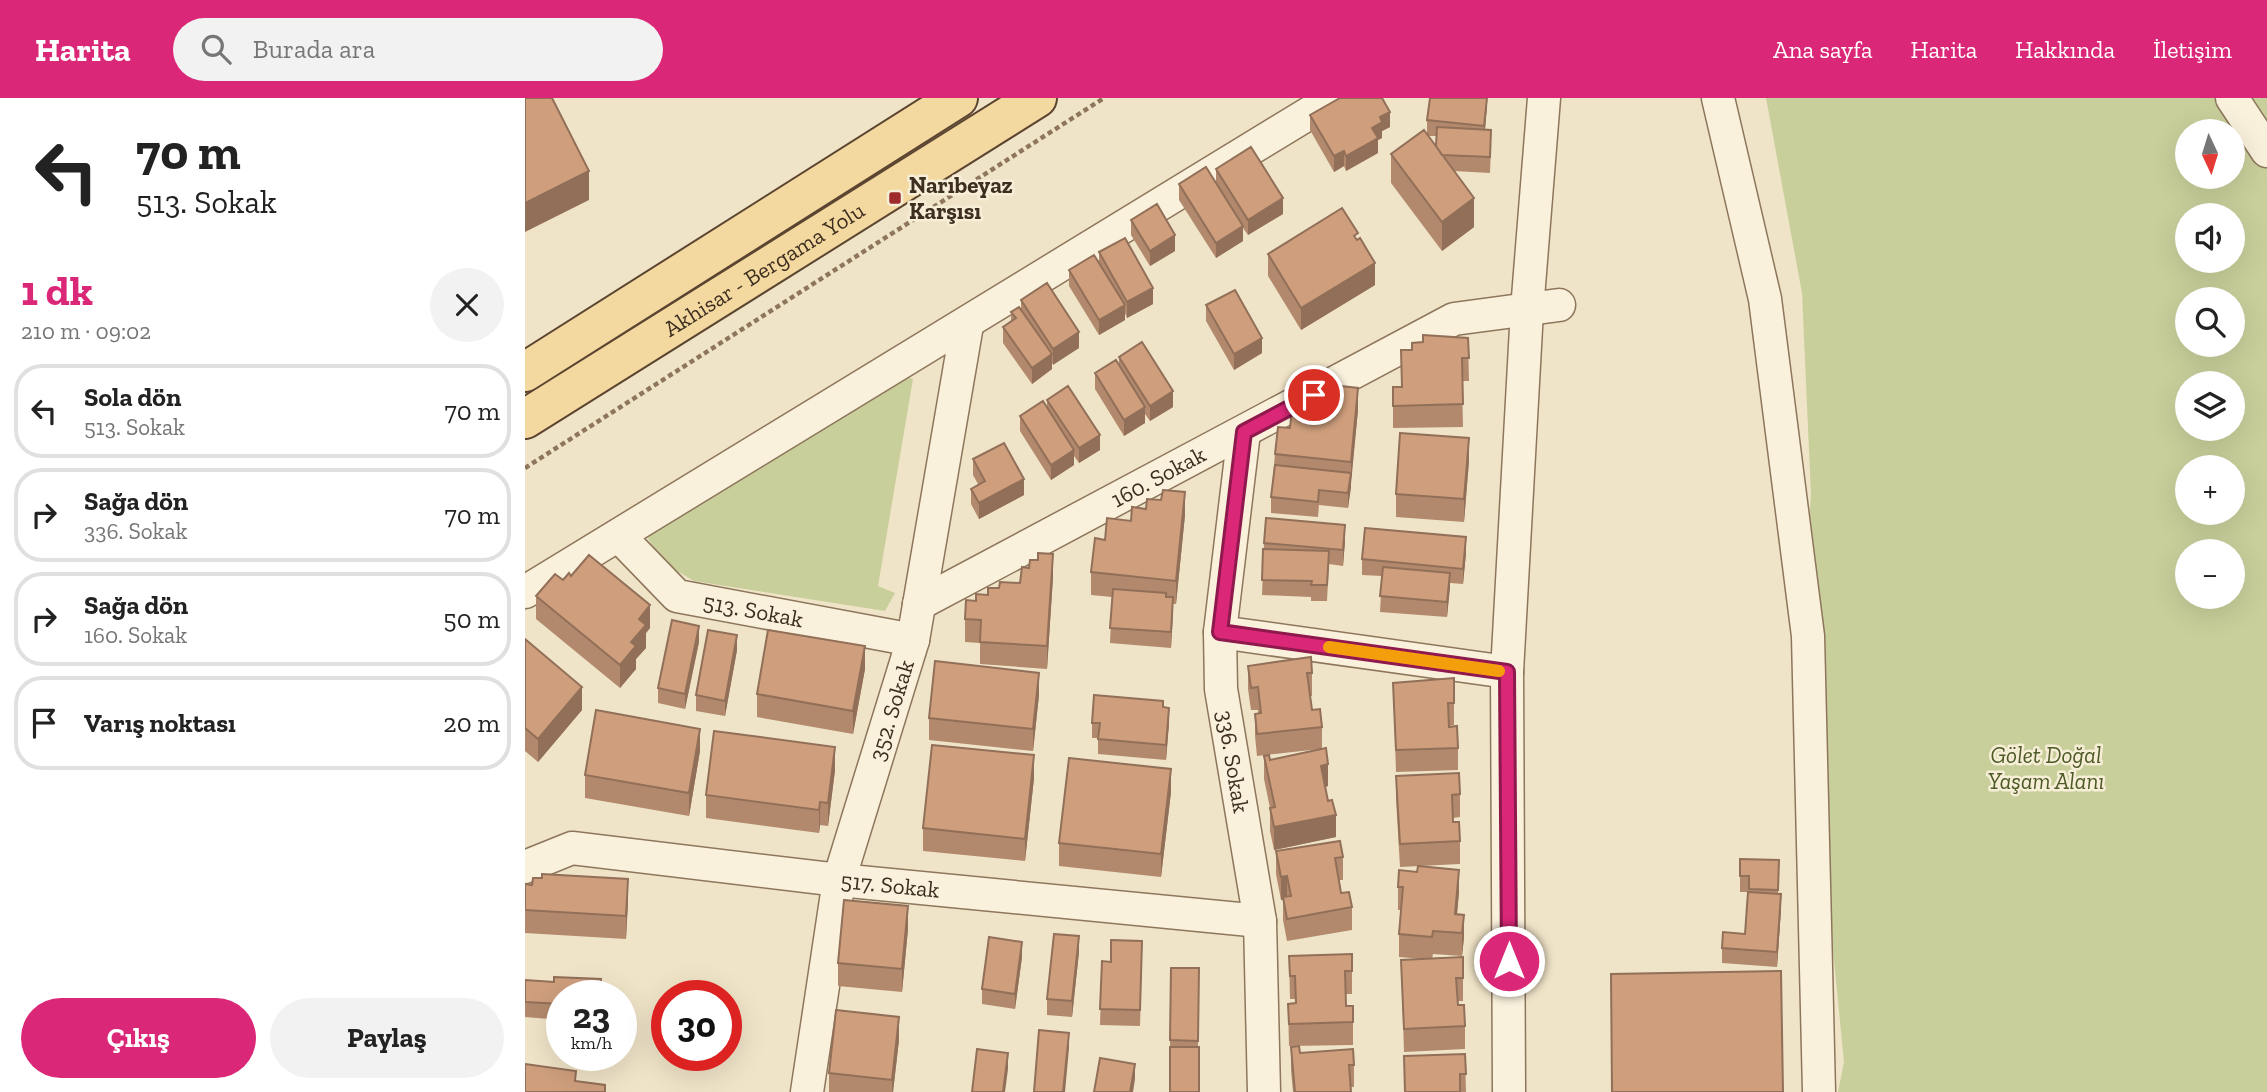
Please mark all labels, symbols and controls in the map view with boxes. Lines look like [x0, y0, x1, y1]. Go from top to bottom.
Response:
search box [173, 18, 663, 81]
text: Harita [35, 30, 131, 69]
icon: search [197, 30, 235, 68]
text: Burada ara [253, 33, 375, 65]
text: Ana sayfa [1773, 35, 1873, 64]
text: Harita [1911, 35, 1977, 64]
text: Hakkında [2015, 35, 2115, 64]
text: İletişim [2153, 35, 2232, 64]
north arrow [2175, 119, 2245, 189]
map controls [2175, 119, 2245, 609]
text: 70 m [136, 123, 241, 182]
icon: left [21, 126, 112, 217]
place label: Narıbeyaz Karşısı [909, 171, 1013, 225]
text: 513. Sokak [136, 183, 277, 221]
marker: Narıbeyaz Karşısı [887, 190, 903, 206]
street label: Akhisar - Bergama Yolu [658, 196, 870, 343]
button: sound [2175, 203, 2245, 273]
text: 1 dk [21, 265, 93, 316]
button: close [430, 268, 504, 342]
button: search [2175, 287, 2245, 357]
text: 210 m · 09:02 [21, 317, 151, 345]
pin [1284, 365, 1344, 425]
button: layers [2175, 371, 2245, 441]
icon: arrive [1295, 376, 1333, 414]
text: Sola dön [84, 381, 181, 413]
icon: left [25, 392, 63, 430]
text: 70 m [444, 395, 500, 427]
text: 513. Sokak [84, 413, 185, 441]
street label: 160. Sokak [1106, 440, 1210, 513]
button: + [2175, 455, 2245, 525]
text: Sağa dön [84, 485, 188, 517]
icon: right [25, 496, 63, 534]
text: 70 m [444, 499, 500, 531]
text: 336. Sokak [84, 517, 188, 545]
button: − [2175, 539, 2245, 609]
street label: 513. Sokak [701, 587, 806, 633]
text: Sağa dön [84, 589, 188, 621]
icon: right [25, 600, 63, 638]
text: 50 m [443, 603, 500, 635]
text: 160. Sokak [84, 621, 187, 649]
street label: 352. Sokak [863, 656, 920, 764]
icon: arrive [25, 704, 63, 742]
text: Varış noktası [84, 707, 236, 739]
text: 20 m [443, 707, 500, 739]
street label: 336. Sokak [1211, 708, 1256, 815]
park label: Gölet Doğal Yaşam Alanı [1988, 741, 2104, 795]
street label: 517. Sokak [839, 866, 941, 904]
position arrow [1472, 924, 1546, 998]
speed limit sign: 30 [651, 980, 742, 1071]
text: 23 [573, 995, 610, 1037]
button: Çıkış [21, 998, 256, 1078]
button: Paylaş [270, 998, 504, 1078]
text: km/h [571, 1032, 612, 1054]

